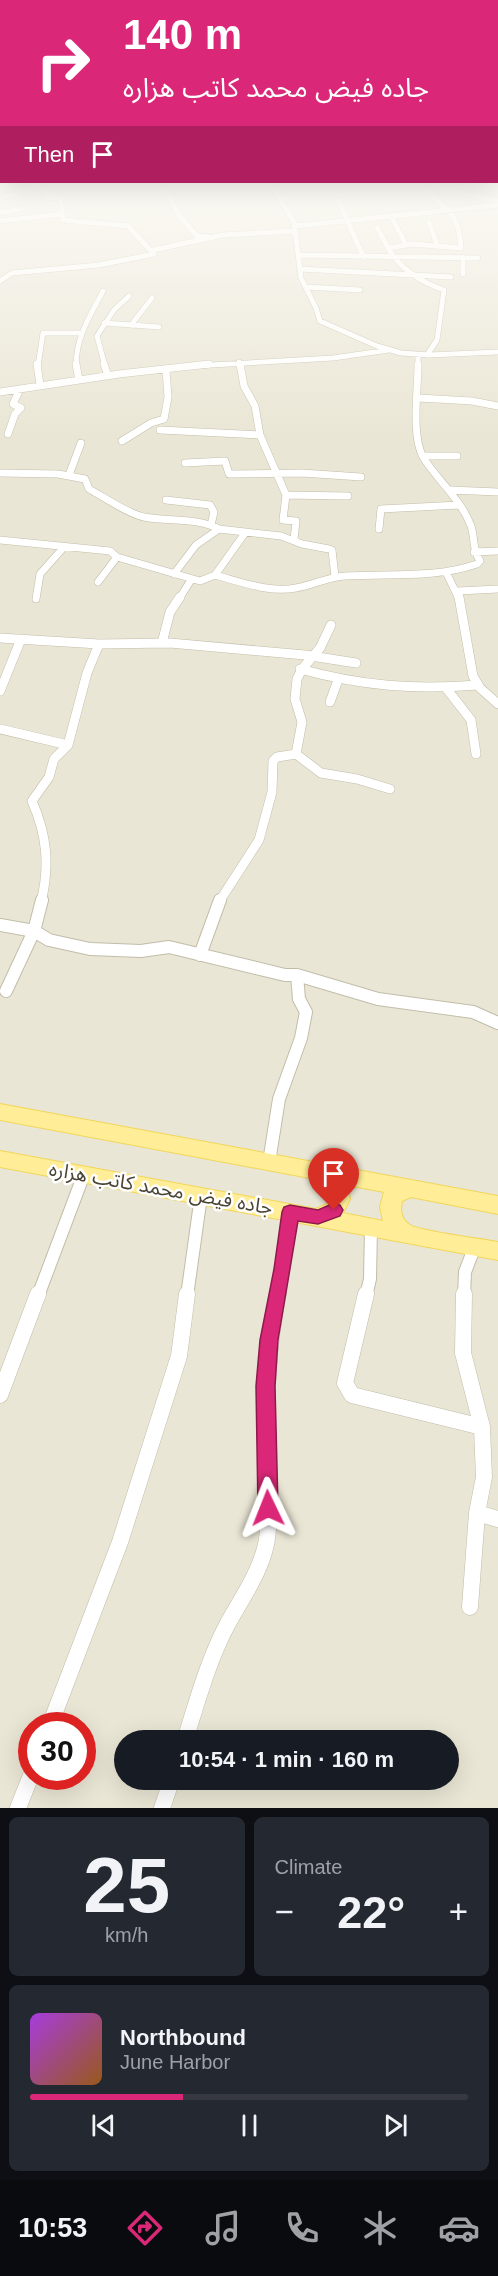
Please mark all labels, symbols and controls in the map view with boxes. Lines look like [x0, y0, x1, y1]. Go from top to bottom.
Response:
text: 140 m [123, 11, 242, 58]
icon: right [24, 24, 102, 102]
text: جاده فیض محمد کاتب هزاره [123, 73, 429, 103]
icon: arrive [86, 138, 119, 171]
text: Then [24, 142, 74, 167]
pin [308, 1148, 359, 1210]
street label: جاده فیض محمد کاتب هزاره [47, 1157, 274, 1219]
icon: arrive [317, 1157, 350, 1190]
position arrow [236, 1476, 300, 1540]
speed limit sign: 30 [18, 1712, 96, 1790]
text: 10:54 · 1 min · 160 m [179, 1747, 394, 1772]
text: 25 [83, 1841, 170, 1929]
text: Climate [275, 1856, 342, 1878]
text: 22° [337, 1887, 405, 1938]
text: − [275, 1893, 294, 1930]
text: + [449, 1893, 468, 1930]
text: km/h [105, 1924, 148, 1946]
text: Northbound [120, 2025, 246, 2050]
text: June Harbor [120, 2051, 230, 2073]
icon: previous [87, 2109, 120, 2142]
icon: pause [233, 2109, 266, 2142]
icon: next [379, 2109, 412, 2142]
icon: directions [124, 2207, 166, 2249]
icon: music [202, 2207, 244, 2249]
icon: phone [281, 2207, 323, 2249]
icon: climate [359, 2207, 401, 2249]
icon: car [438, 2207, 480, 2249]
text: 10:53 [18, 2213, 87, 2243]

